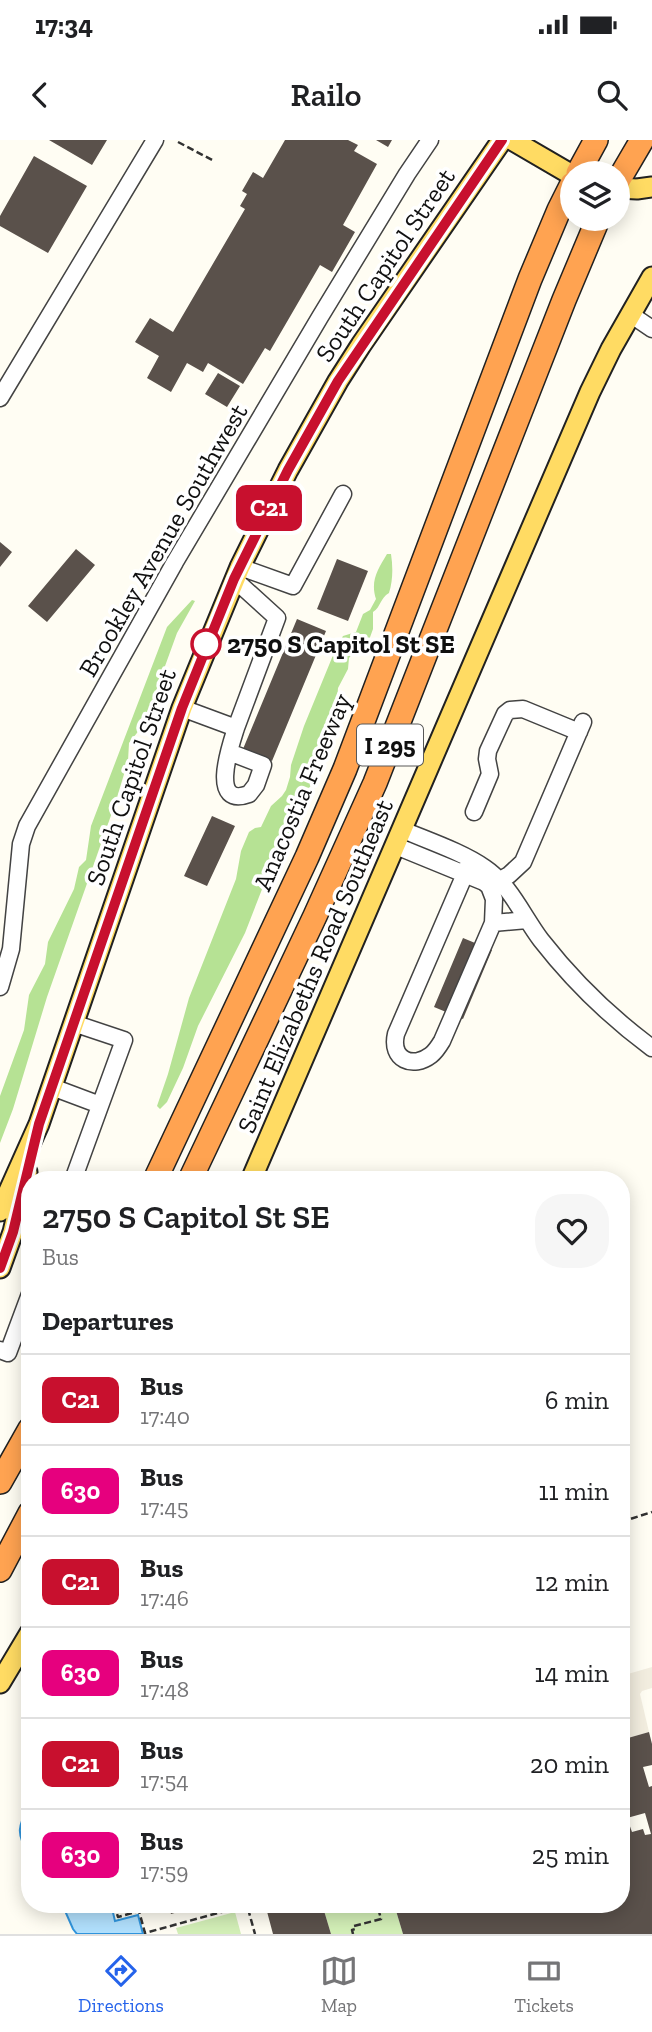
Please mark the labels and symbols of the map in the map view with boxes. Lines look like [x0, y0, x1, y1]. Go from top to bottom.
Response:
street label: South Capitol Street [308, 162, 462, 368]
street label: Brookley Avenue Southwest [72, 397, 255, 682]
line badge: C21 [229, 485, 309, 531]
place label: 2750 S Capitol St SE [227, 628, 455, 660]
marker: 2750 S Capitol St SE [191, 629, 221, 659]
street label: South Capitol Street [79, 664, 183, 889]
street label: Anacostia Freeway [246, 688, 358, 895]
road number: I 295 [357, 724, 423, 766]
street label: Saint Elizabeths Road Southeast [230, 794, 400, 1138]

